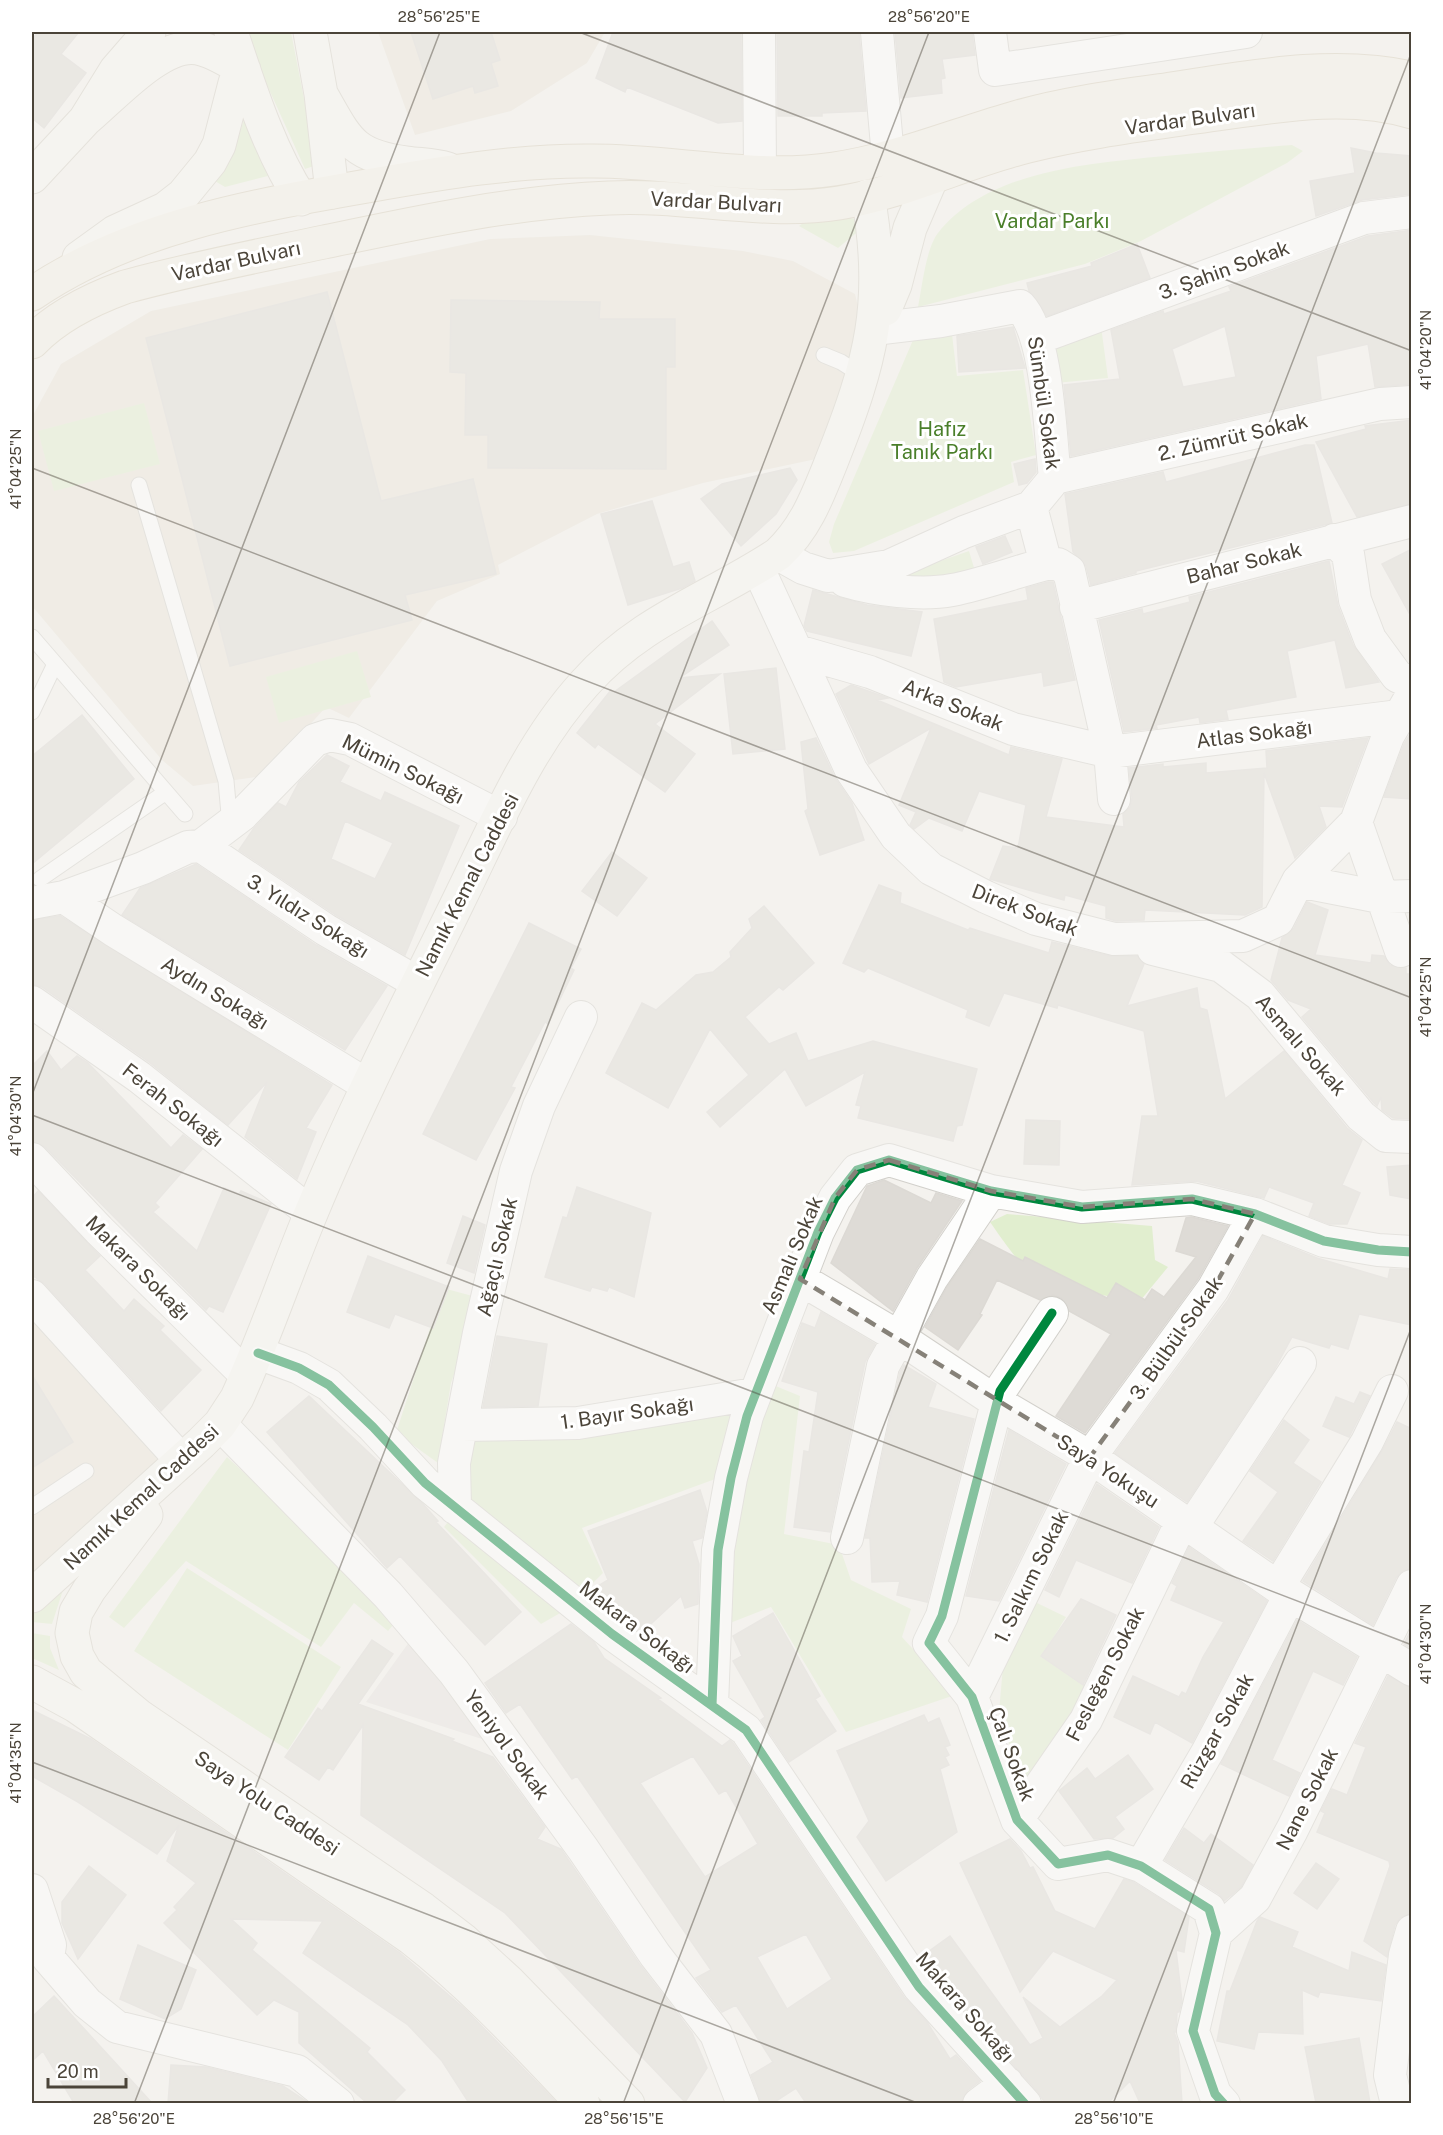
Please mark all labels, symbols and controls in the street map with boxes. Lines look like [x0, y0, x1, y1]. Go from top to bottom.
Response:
text: 28°56'25"E [398, 8, 480, 25]
text: 28°56'20"E [888, 8, 970, 25]
street label: Vardar Bulvarı [1123, 98, 1257, 140]
street label: Vardar Bulvarı [650, 187, 782, 217]
park label: Vardar Parkı [995, 209, 1109, 233]
street label: 3. Şahin Sokak [1155, 235, 1293, 305]
street label: Vardar Bulvarı [169, 236, 303, 286]
text: 41°04'20"N [1417, 310, 1434, 390]
street label: Sümbül Sokak [1023, 335, 1065, 471]
street label: 2. Zümrüt Sokak [1156, 408, 1310, 466]
park label: Hafız Tanık Parkı [891, 417, 993, 464]
text: 41°04'25"N [7, 428, 24, 510]
street label: Bahar Sokak [1184, 537, 1304, 589]
street label: Arka Sokak [899, 674, 1007, 736]
street label: Atlas Sokağı [1195, 715, 1313, 753]
street label: Mümin Sokağı [338, 729, 468, 809]
street label: Namık Kemal Caddesi [410, 789, 524, 981]
street label: 3. Yıldız Sokağı [242, 869, 374, 963]
street label: Direk Sokak [968, 879, 1082, 941]
street label: Aydın Sokağı [157, 952, 273, 1034]
text: 41°04'25"N [1417, 956, 1434, 1038]
street label: Asmalı Sokak [1251, 990, 1351, 1100]
street label: Ferah Sokağı [118, 1058, 228, 1152]
text: 41°04'30"N [7, 1075, 24, 1157]
street label: Asmalı Sokak [756, 1192, 828, 1318]
street label: Ağaçlı Sokak [472, 1195, 522, 1319]
street label: Makara Sokağı [81, 1211, 195, 1325]
street label: 3. Bülbül Sokak [1124, 1272, 1228, 1404]
street label: 1. Bayır Sokağı [559, 1392, 695, 1434]
street label: Namık Kemal Caddesi [59, 1419, 223, 1575]
street label: Saya Yokuşu [1052, 1429, 1164, 1513]
street label: 1. Salkım Sokak [989, 1507, 1073, 1647]
street label: Makara Sokağı [575, 1576, 699, 1678]
street label: Fesleğen Sokak [1061, 1603, 1149, 1745]
text: 41°04'30"N [1417, 1603, 1434, 1685]
street label: Rüzgar Sokak [1175, 1669, 1259, 1793]
street label: Yeniyol Sokak [459, 1686, 555, 1804]
street label: Çalı Sokak [984, 1704, 1040, 1804]
text: 41°04'35"N [7, 1722, 24, 1804]
street label: Nane Sokak [1271, 1744, 1343, 1854]
street label: Saya Yolu Caddesi [190, 1746, 344, 1860]
street label: Makara Sokağı [911, 1947, 1019, 2067]
scale bar [48, 2051, 126, 2089]
text: 20 m [57, 2061, 99, 2082]
text: 28°56'20"E [93, 2110, 175, 2127]
text: 28°56'15"E [584, 2110, 664, 2127]
text: 28°56'10"E [1074, 2110, 1154, 2127]

